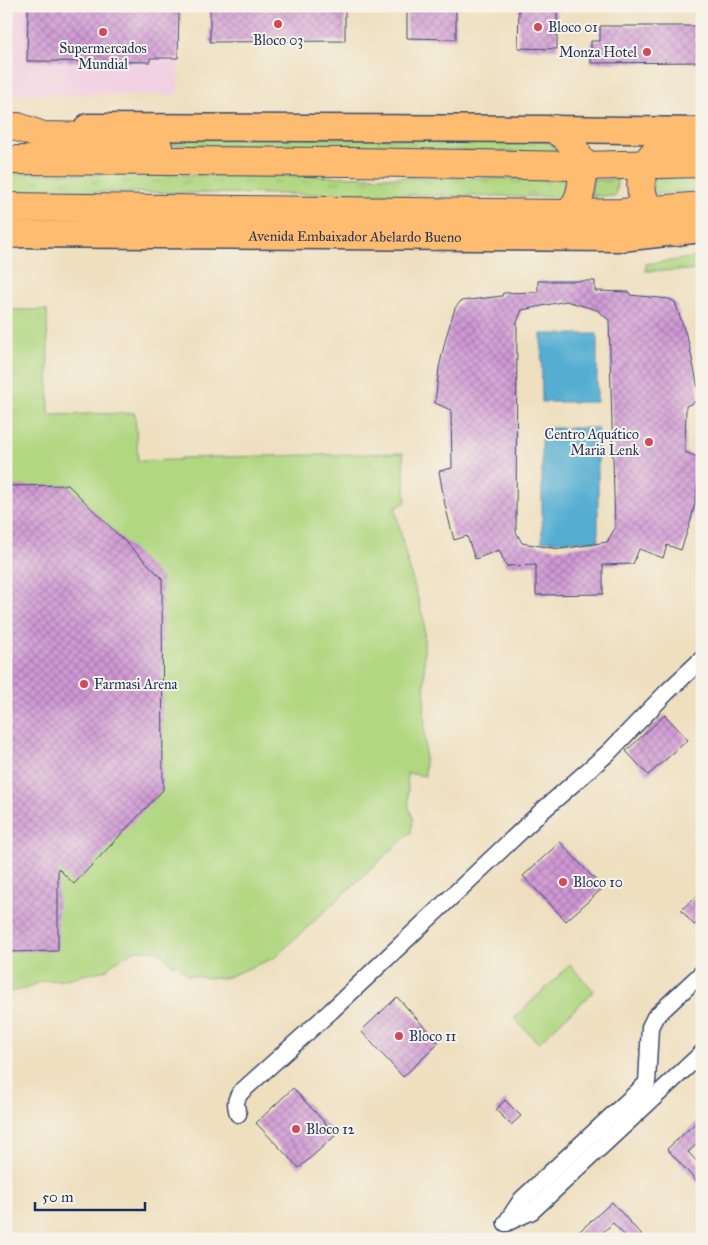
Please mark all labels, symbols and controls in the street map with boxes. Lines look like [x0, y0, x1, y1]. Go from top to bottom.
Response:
marker: Bloco 03 [272, 18, 284, 30]
place label: Bloco 01 [548, 19, 598, 36]
marker: Bloco 01 [532, 21, 544, 33]
marker: Supermercados Mundial [97, 26, 109, 38]
place label: Bloco 03 [253, 32, 303, 49]
place label: Supermercados Mundial [59, 40, 147, 73]
place label: Monza Hotel [559, 44, 637, 61]
marker: Monza Hotel [641, 46, 653, 58]
street label: Avenida Embaixador Abelardo Bueno [247, 228, 462, 246]
place label: Centro Aquático Maria Lenk [545, 426, 639, 459]
marker: Centro Aquático Maria Lenk [643, 436, 655, 448]
place label: Farmasi Arena [94, 676, 178, 693]
marker: Farmasi Arena [78, 678, 90, 690]
place label: Bloco 10 [573, 874, 623, 891]
marker: Bloco 10 [557, 876, 569, 888]
place label: Bloco 11 [409, 1028, 457, 1045]
marker: Bloco 11 [393, 1030, 405, 1042]
place label: Bloco 12 [306, 1121, 355, 1138]
marker: Bloco 12 [290, 1123, 302, 1135]
scale bar [35, 1180, 145, 1212]
text: 50 m [42, 1188, 74, 1206]

